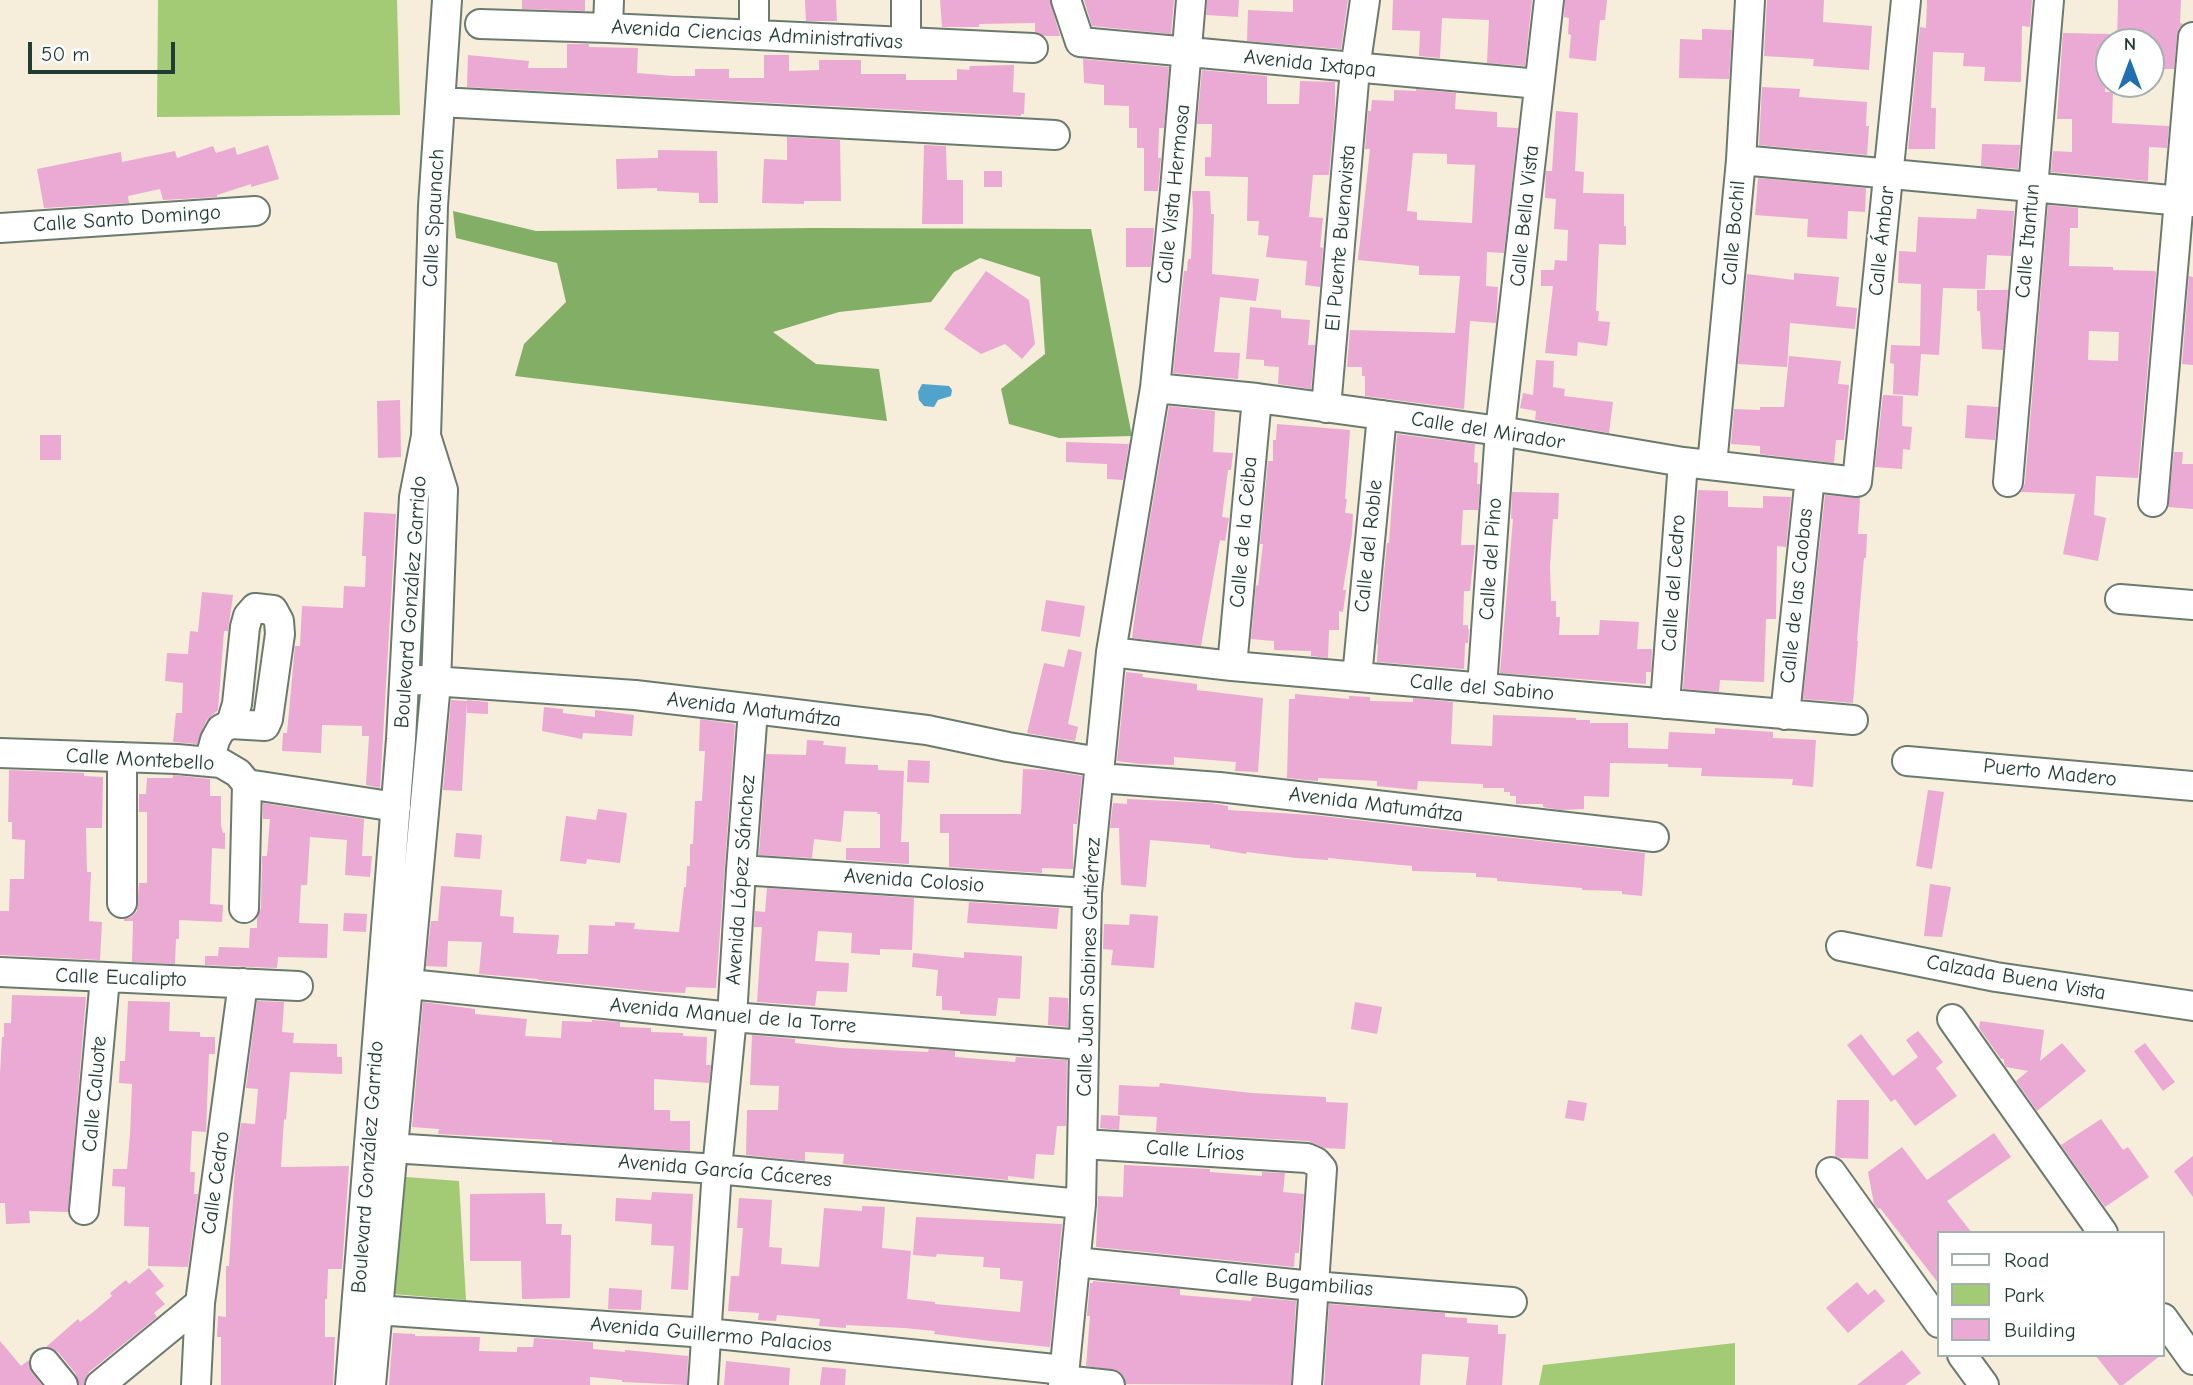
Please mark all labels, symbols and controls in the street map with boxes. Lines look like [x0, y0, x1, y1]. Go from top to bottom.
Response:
street label: Avenida Ciencias Administrativas [611, 15, 903, 55]
scale bar [32, 28, 178, 72]
north arrow [2095, 28, 2165, 98]
text: N [2124, 33, 2136, 55]
text: 50 m [41, 42, 90, 66]
street label: Avenida Ixtapa [1243, 45, 1377, 83]
street label: Calle Vista Hermosa [1152, 103, 1196, 285]
street label: El Puente Buenavista [1320, 144, 1362, 332]
street label: Calle Bella Vista [1505, 144, 1545, 288]
street label: Calle Spaunach [418, 148, 450, 288]
street label: Calle Bochil [1717, 179, 1751, 287]
street label: Calle Itantun [2010, 183, 2046, 299]
street label: Calle Ámbar [1864, 185, 1900, 297]
street label: Calle Santo Domingo [32, 200, 222, 238]
street label: Calle del Mirador [1409, 406, 1567, 456]
street label: Calle de la Ceiba [1225, 455, 1263, 609]
street label: Boulevard González Garrido [390, 475, 432, 729]
street label: Calle del Roble [1349, 478, 1389, 614]
street label: Calle del Pino [1474, 497, 1508, 621]
street label: Calle de las Caobas [1775, 507, 1819, 685]
street label: Calle del Cedro [1657, 514, 1691, 652]
street label: Calle del Sabino [1409, 669, 1555, 707]
street label: Avenida Matumátza [665, 687, 843, 733]
street label: Calle Montebello [65, 744, 215, 776]
street label: Puerto Madero [1982, 753, 2118, 793]
street label: Avenida López Sánchez [721, 774, 761, 986]
street label: Avenida Matumátza [1287, 782, 1465, 828]
street label: Calle Juan Sabines Gutiérrez [1072, 837, 1106, 1097]
street label: Avenida Colosio [843, 864, 985, 898]
street label: Calzada Buena Vista [1924, 950, 2108, 1006]
street label: Calle Eucalipto [55, 963, 187, 993]
street label: Avenida Manuel de la Torre [609, 993, 857, 1039]
street label: Calle Caluote [77, 1035, 113, 1153]
street label: Boulevard González Garrido [347, 1040, 389, 1294]
street label: Calle Cedro [196, 1130, 236, 1236]
street label: Calle Lírios [1145, 1135, 1245, 1167]
street label: Avenida García Cáceres [617, 1149, 833, 1193]
legend [1938, 1231, 2165, 1357]
text: Road [2004, 1248, 2049, 1272]
street label: Calle Bugambilias [1214, 1264, 1374, 1302]
text: Park [2004, 1283, 2044, 1307]
street label: Avenida Guillermo Palacios [589, 1312, 833, 1358]
text: Building [2004, 1318, 2076, 1342]

